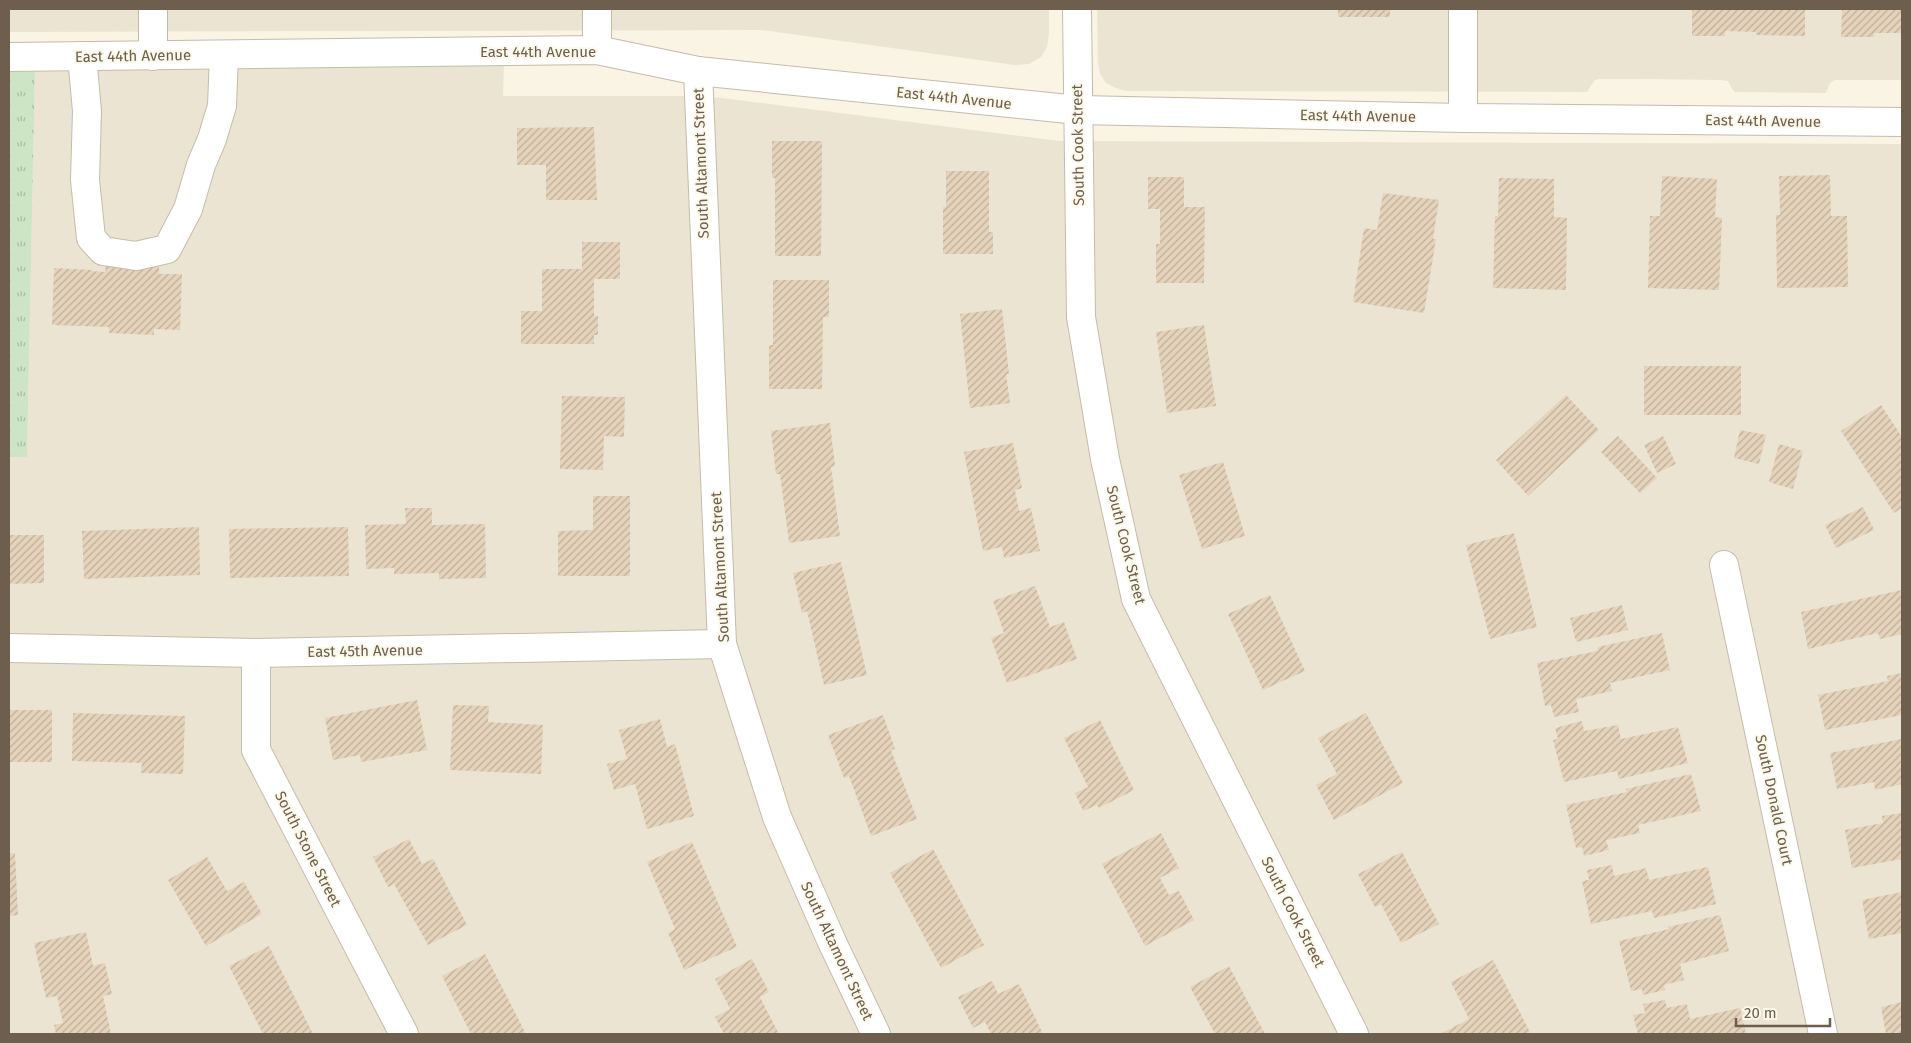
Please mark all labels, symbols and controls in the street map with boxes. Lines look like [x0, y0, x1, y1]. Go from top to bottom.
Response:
street label: East 44th Avenue [480, 43, 596, 61]
street label: East 44th Avenue [75, 46, 191, 66]
street label: East 44th Avenue [895, 83, 1013, 113]
street label: South Cook Street [1068, 83, 1088, 206]
street label: South Altamont Street [689, 87, 713, 239]
street label: East 44th Avenue [1300, 106, 1416, 126]
street label: East 44th Avenue [1705, 111, 1821, 131]
street label: South Cook Street [1103, 484, 1150, 607]
street label: South Altamont Street [707, 491, 733, 643]
street label: East 45th Avenue [307, 641, 423, 661]
street label: South Donald Court [1751, 733, 1797, 868]
street label: South Stone Street [271, 788, 345, 910]
street label: South Cook Street [1257, 854, 1329, 971]
street label: South Altamont Street [797, 879, 877, 1024]
scale bar [1736, 996, 1830, 1028]
text: 20 m [1744, 1004, 1777, 1022]

